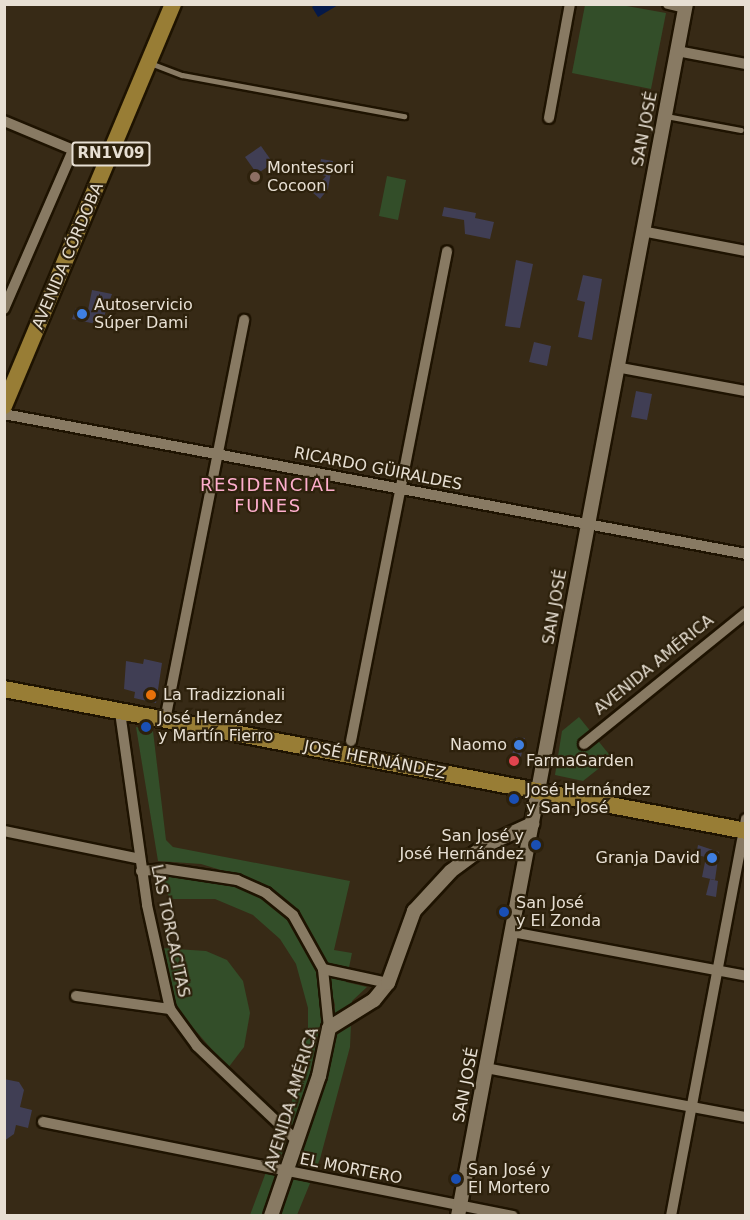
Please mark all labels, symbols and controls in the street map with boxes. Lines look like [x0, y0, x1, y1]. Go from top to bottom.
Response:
street label: SAN JOSÉ [628, 90, 662, 168]
road number: RN1V09 [70, 142, 152, 166]
place label: Montessori Cocoon [267, 158, 354, 196]
marker: Montessori Cocoon [248, 170, 262, 184]
street label: AVENIDA CÓRDOBA [28, 180, 108, 332]
place label: Autoservicio Súper Dami [94, 295, 193, 333]
marker: Autoservicio Súper Dami [75, 307, 89, 321]
street label: RICARDO GÜIRALDES [292, 443, 464, 495]
district label: RESIDENCIAL FUNES [200, 475, 336, 518]
street label: SAN JOSÉ [539, 568, 571, 646]
street label: AVENIDA AMÉRICA [590, 611, 718, 719]
place label: La Tradizzionali [163, 685, 285, 705]
marker: La Tradizzionali [144, 688, 158, 702]
place label: José Hernández y Martín Fierro [158, 708, 282, 746]
marker: José Hernández y Martín Fierro [139, 720, 153, 734]
place label: Naomo [450, 735, 507, 755]
street label: JOSÉ HERNÁNDEZ [302, 737, 448, 783]
marker: Naomo [512, 738, 526, 752]
place label: FarmaGarden [526, 751, 634, 771]
marker: FarmaGarden [507, 754, 521, 768]
place label: José Hernández y San José [526, 780, 650, 818]
marker: José Hernández y San José [507, 792, 521, 806]
place label: San José y José Hernández [400, 826, 524, 864]
marker: San José y José Hernández [529, 838, 543, 852]
place label: Granja David [596, 848, 700, 868]
marker: Granja David [705, 851, 719, 865]
street label: LAS TORCACITAS [147, 863, 193, 999]
place label: San José y El Zonda [516, 893, 601, 931]
marker: San José y El Zonda [497, 905, 511, 919]
street label: AVENIDA AMÉRICA [261, 1025, 323, 1173]
street label: SAN JOSÉ [449, 1046, 483, 1124]
street label: EL MORTERO [298, 1150, 404, 1188]
place label: San José y El Mortero [468, 1160, 550, 1198]
marker: San José y El Mortero [449, 1172, 463, 1186]

